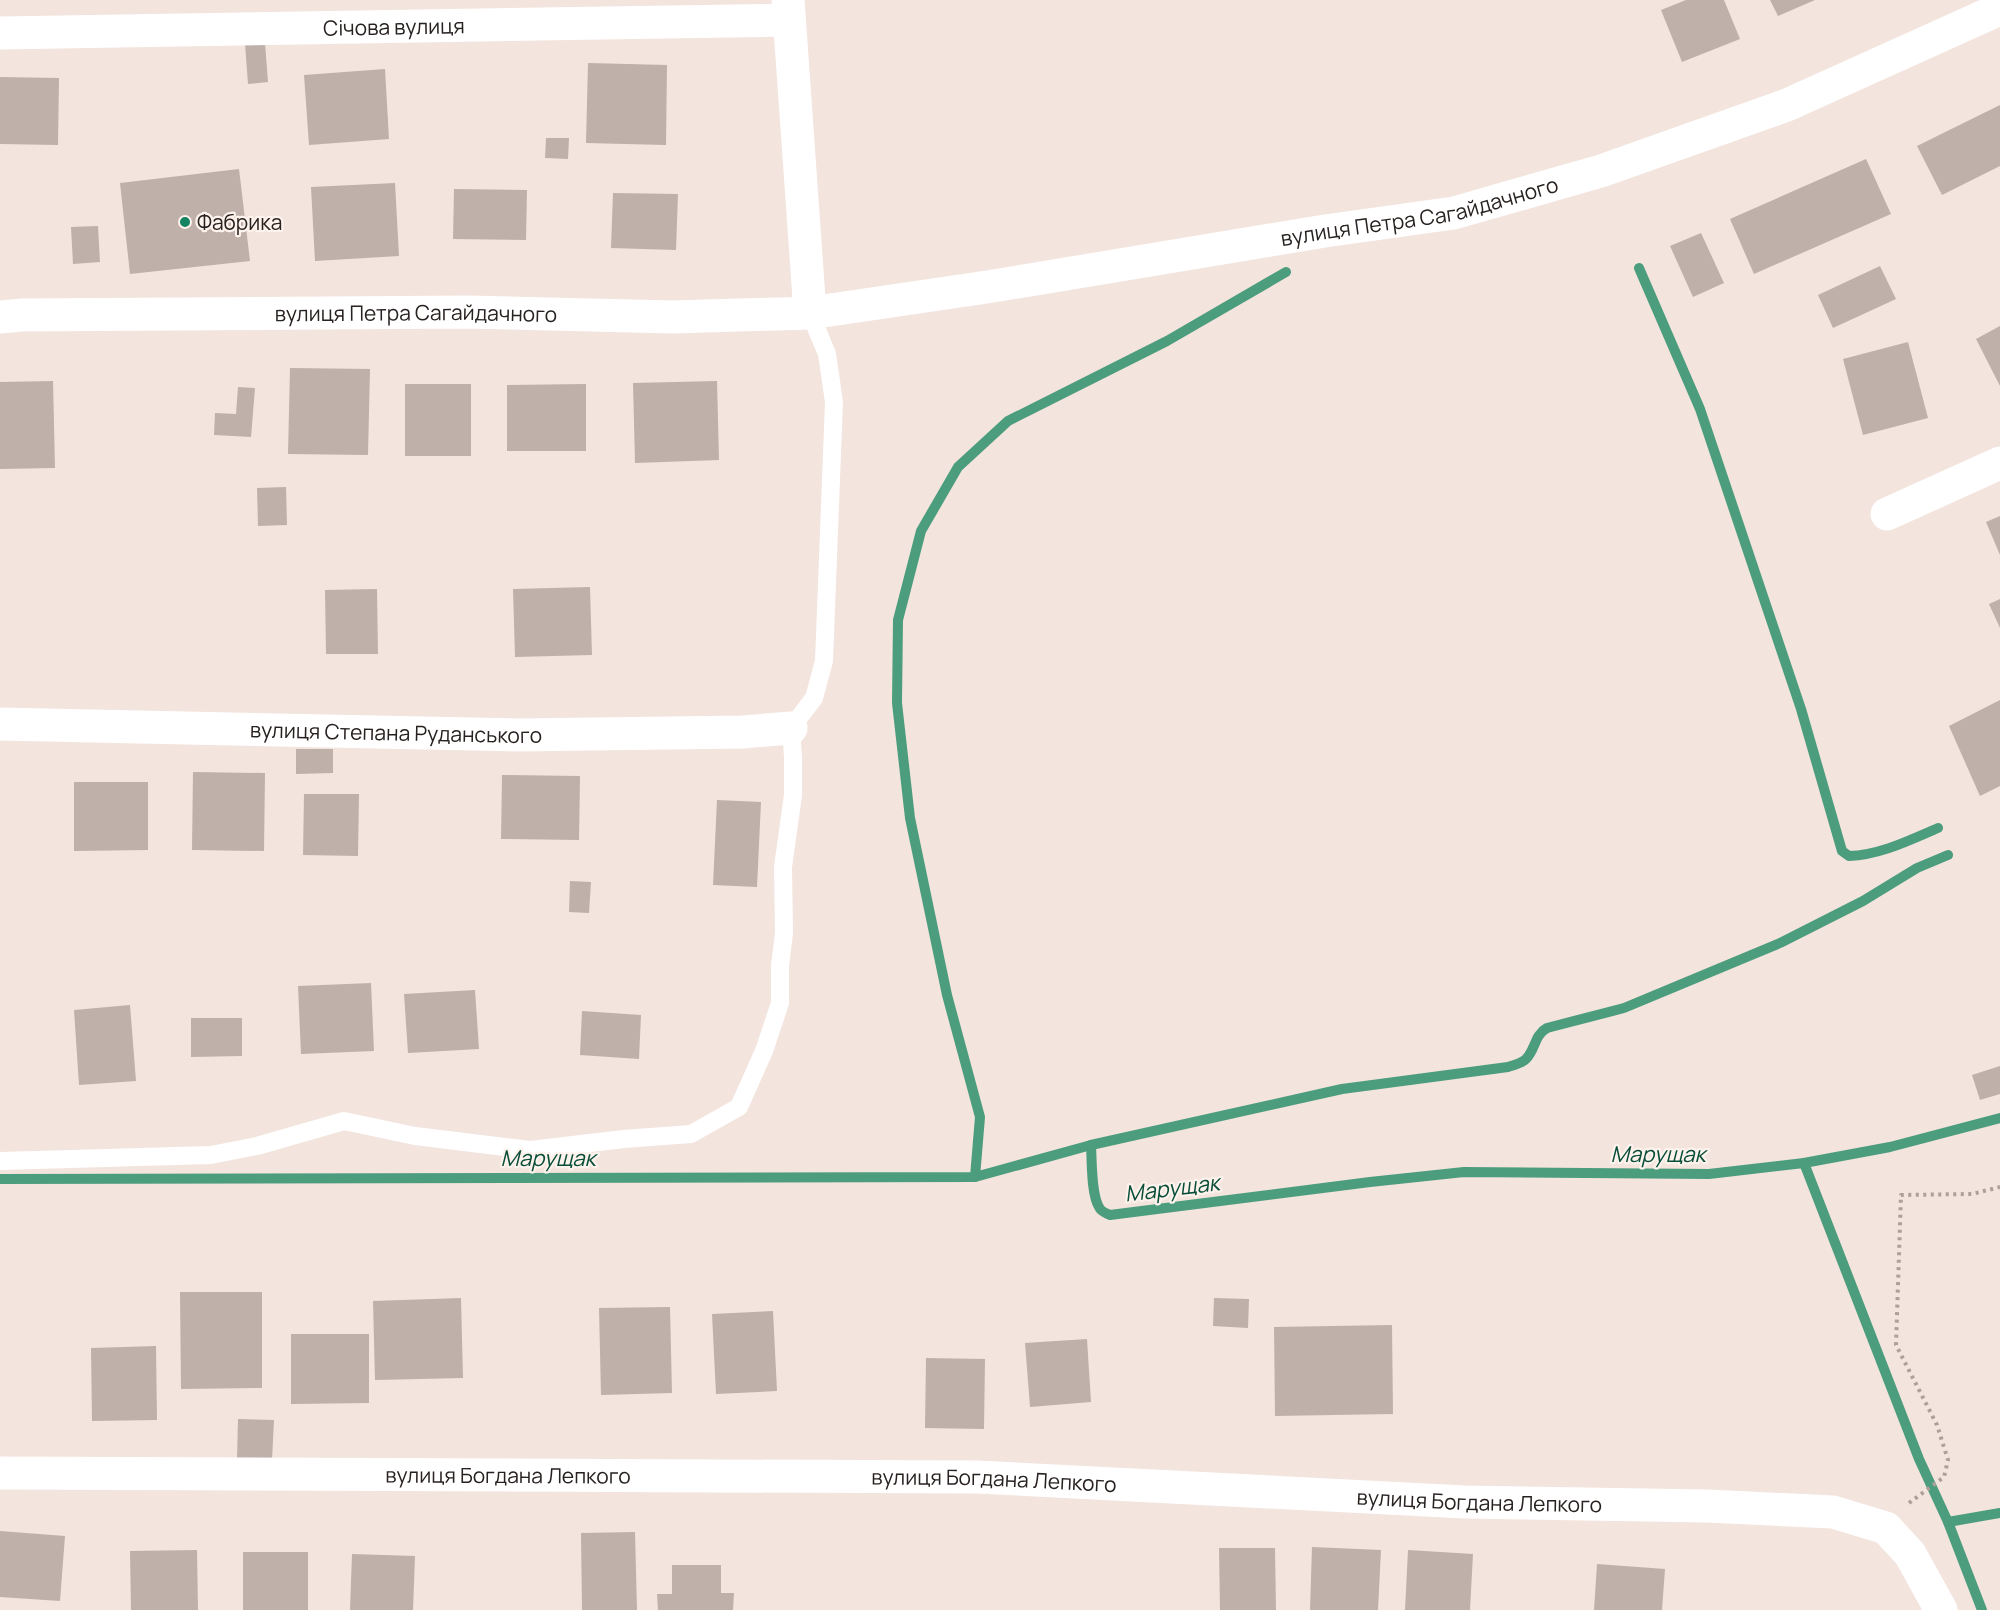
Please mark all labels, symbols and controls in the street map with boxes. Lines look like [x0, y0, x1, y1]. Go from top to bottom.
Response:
street label: Січова вулиця [323, 11, 465, 42]
street label: вулиця Петра Сагайдачного [1279, 170, 1561, 252]
place label: Фабрика [197, 208, 282, 236]
marker: Фабрика [178, 215, 192, 229]
street label: вулиця Петра Сагайдачного [275, 298, 558, 328]
street label: вулиця Степана Руданського [250, 715, 542, 749]
water label: Марущак [1611, 1139, 1709, 1169]
water label: Марущак [501, 1143, 599, 1173]
water label: Марущак [1123, 1167, 1224, 1209]
street label: вулиця Богдана Лепкого [385, 1461, 631, 1490]
street label: вулиця Богдана Лепкого [871, 1463, 1117, 1498]
street label: вулиця Богдана Лепкого [1356, 1482, 1602, 1518]

